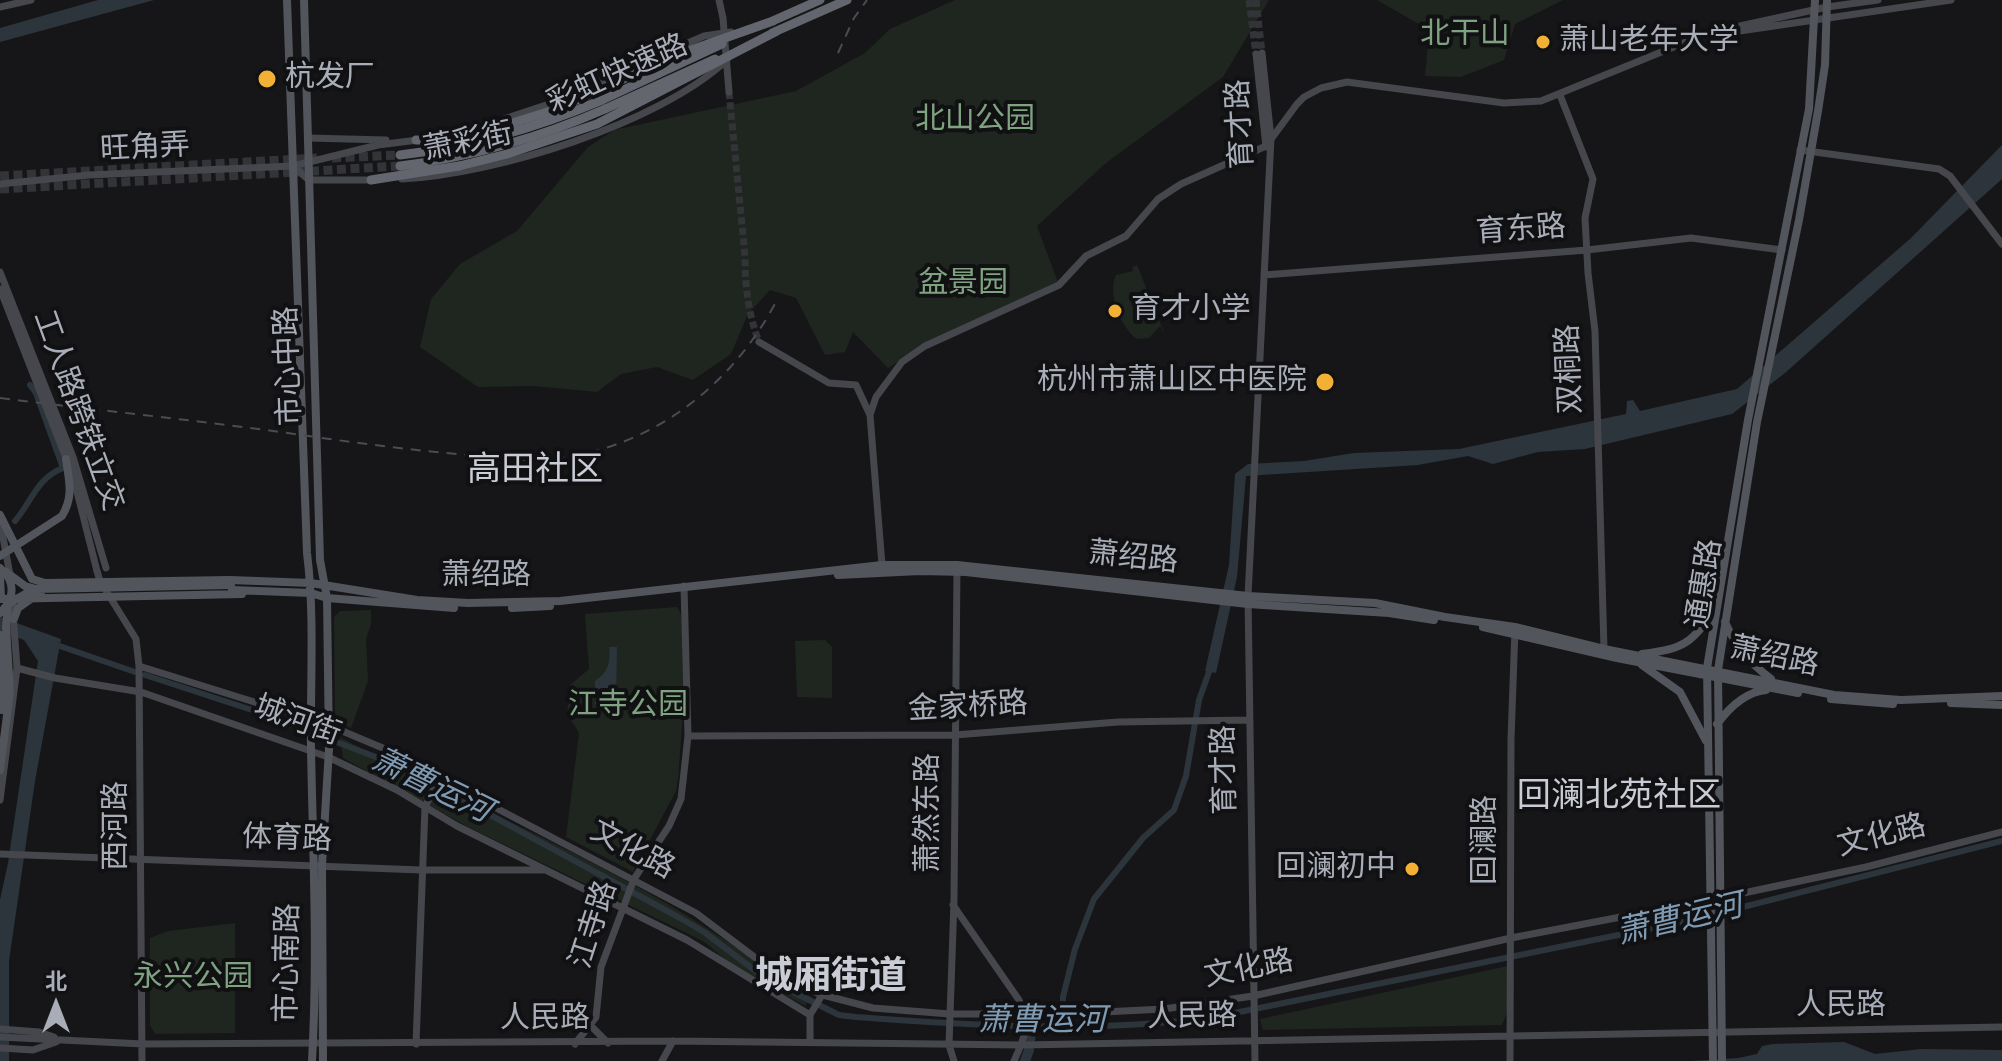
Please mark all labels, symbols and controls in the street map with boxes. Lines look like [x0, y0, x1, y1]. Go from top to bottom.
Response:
park label: 北干山 [1420, 18, 1510, 54]
place label: 萧山老年大学 [1559, 24, 1739, 60]
street label: 彩虹快速路 [542, 28, 694, 122]
marker: 萧山老年大学 [1534, 33, 1552, 51]
place label: 杭发厂 [285, 61, 375, 97]
marker: 杭发厂 [256, 68, 278, 90]
street label: 育才路 [1222, 78, 1262, 170]
park label: 北山公园 [915, 103, 1035, 139]
street label: 萧彩街 [420, 117, 516, 169]
street label: 旺角弄 [99, 129, 191, 169]
street label: 育东路 [1475, 210, 1567, 252]
park label: 盆景园 [918, 267, 1008, 303]
place label: 育才小学 [1131, 293, 1251, 329]
marker: 育才小学 [1106, 302, 1124, 320]
street label: 市心中路 [270, 305, 310, 427]
street label: 工人路跨铁立交 [24, 306, 130, 516]
street label: 双桐路 [1551, 323, 1591, 415]
place label: 杭州市萧山区中医院 [1037, 364, 1307, 400]
marker: 杭州市萧山区中医院 [1314, 371, 1336, 393]
district label: 高田社区 [467, 452, 603, 492]
street label: 萧绍路 [1086, 536, 1180, 582]
street label: 通惠路 [1681, 537, 1731, 631]
street label: 萧绍路 [441, 559, 531, 595]
street label: 萧绍路 [1726, 631, 1822, 685]
street label: 金家桥路 [907, 687, 1029, 729]
park label: 江寺公园 [568, 689, 688, 725]
street label: 城河街 [249, 690, 345, 754]
street label: 育才路 [1207, 725, 1245, 815]
water label: 萧曹运河 [365, 742, 497, 832]
street label: 萧然东路 [912, 753, 948, 873]
district label: 回澜北苑社区 [1517, 778, 1721, 818]
street label: 西河路 [100, 781, 136, 871]
street label: 回澜路 [1469, 795, 1505, 885]
street label: 文化路 [1834, 809, 1930, 865]
street label: 文化路 [584, 814, 680, 888]
street label: 体育路 [241, 820, 333, 860]
place label: 回澜初中 [1276, 851, 1396, 887]
marker: 回澜初中 [1403, 860, 1421, 878]
street label: 江寺路 [564, 877, 626, 973]
water label: 萧曹运河 [1613, 888, 1747, 954]
street label: 市心南路 [270, 903, 308, 1023]
street label: 文化路 [1201, 944, 1297, 996]
district label: 城厢街道 [755, 956, 907, 1002]
park label: 永兴公园 [133, 961, 253, 997]
text: 北 [45, 964, 67, 998]
north arrow [16, 965, 96, 1045]
street label: 人民路 [1796, 989, 1886, 1025]
street label: 人民路 [1147, 999, 1237, 1037]
street label: 人民路 [500, 1002, 590, 1038]
water label: 萧曹运河 [978, 1003, 1106, 1041]

